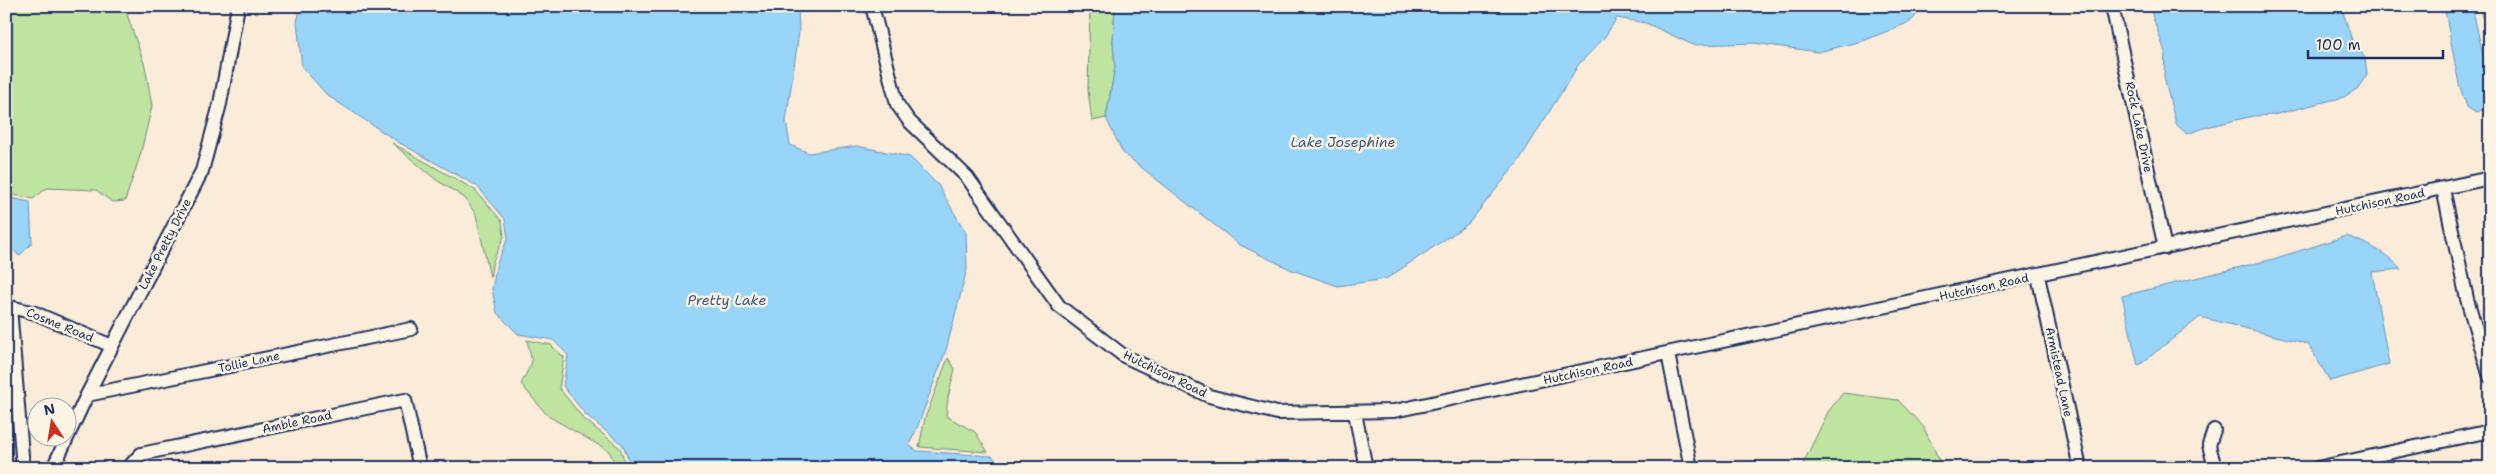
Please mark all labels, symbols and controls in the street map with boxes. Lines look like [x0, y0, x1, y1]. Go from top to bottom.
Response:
scale bar [2308, 28, 2444, 60]
text: 100 m [2316, 35, 2361, 55]
street label: Rock Lake Drive [2122, 80, 2157, 174]
water label: Lake Josephine [1291, 133, 1396, 151]
street label: Hutchison Road [2334, 185, 2427, 219]
street label: Lake Pretty Drive [135, 196, 195, 292]
street label: Hutchison Road [1938, 270, 2031, 304]
water label: Pretty Lake [688, 291, 766, 309]
street label: Cosme Road [24, 304, 96, 346]
street label: Armistead Lane [2042, 326, 2076, 419]
street label: Hutchison Road [1120, 347, 1210, 401]
street label: Tollie Lane [217, 348, 281, 376]
street label: Hutchison Road [1542, 354, 1635, 388]
north arrow [28, 396, 78, 446]
text: N [42, 399, 57, 419]
street label: Amble Road [261, 407, 334, 437]

